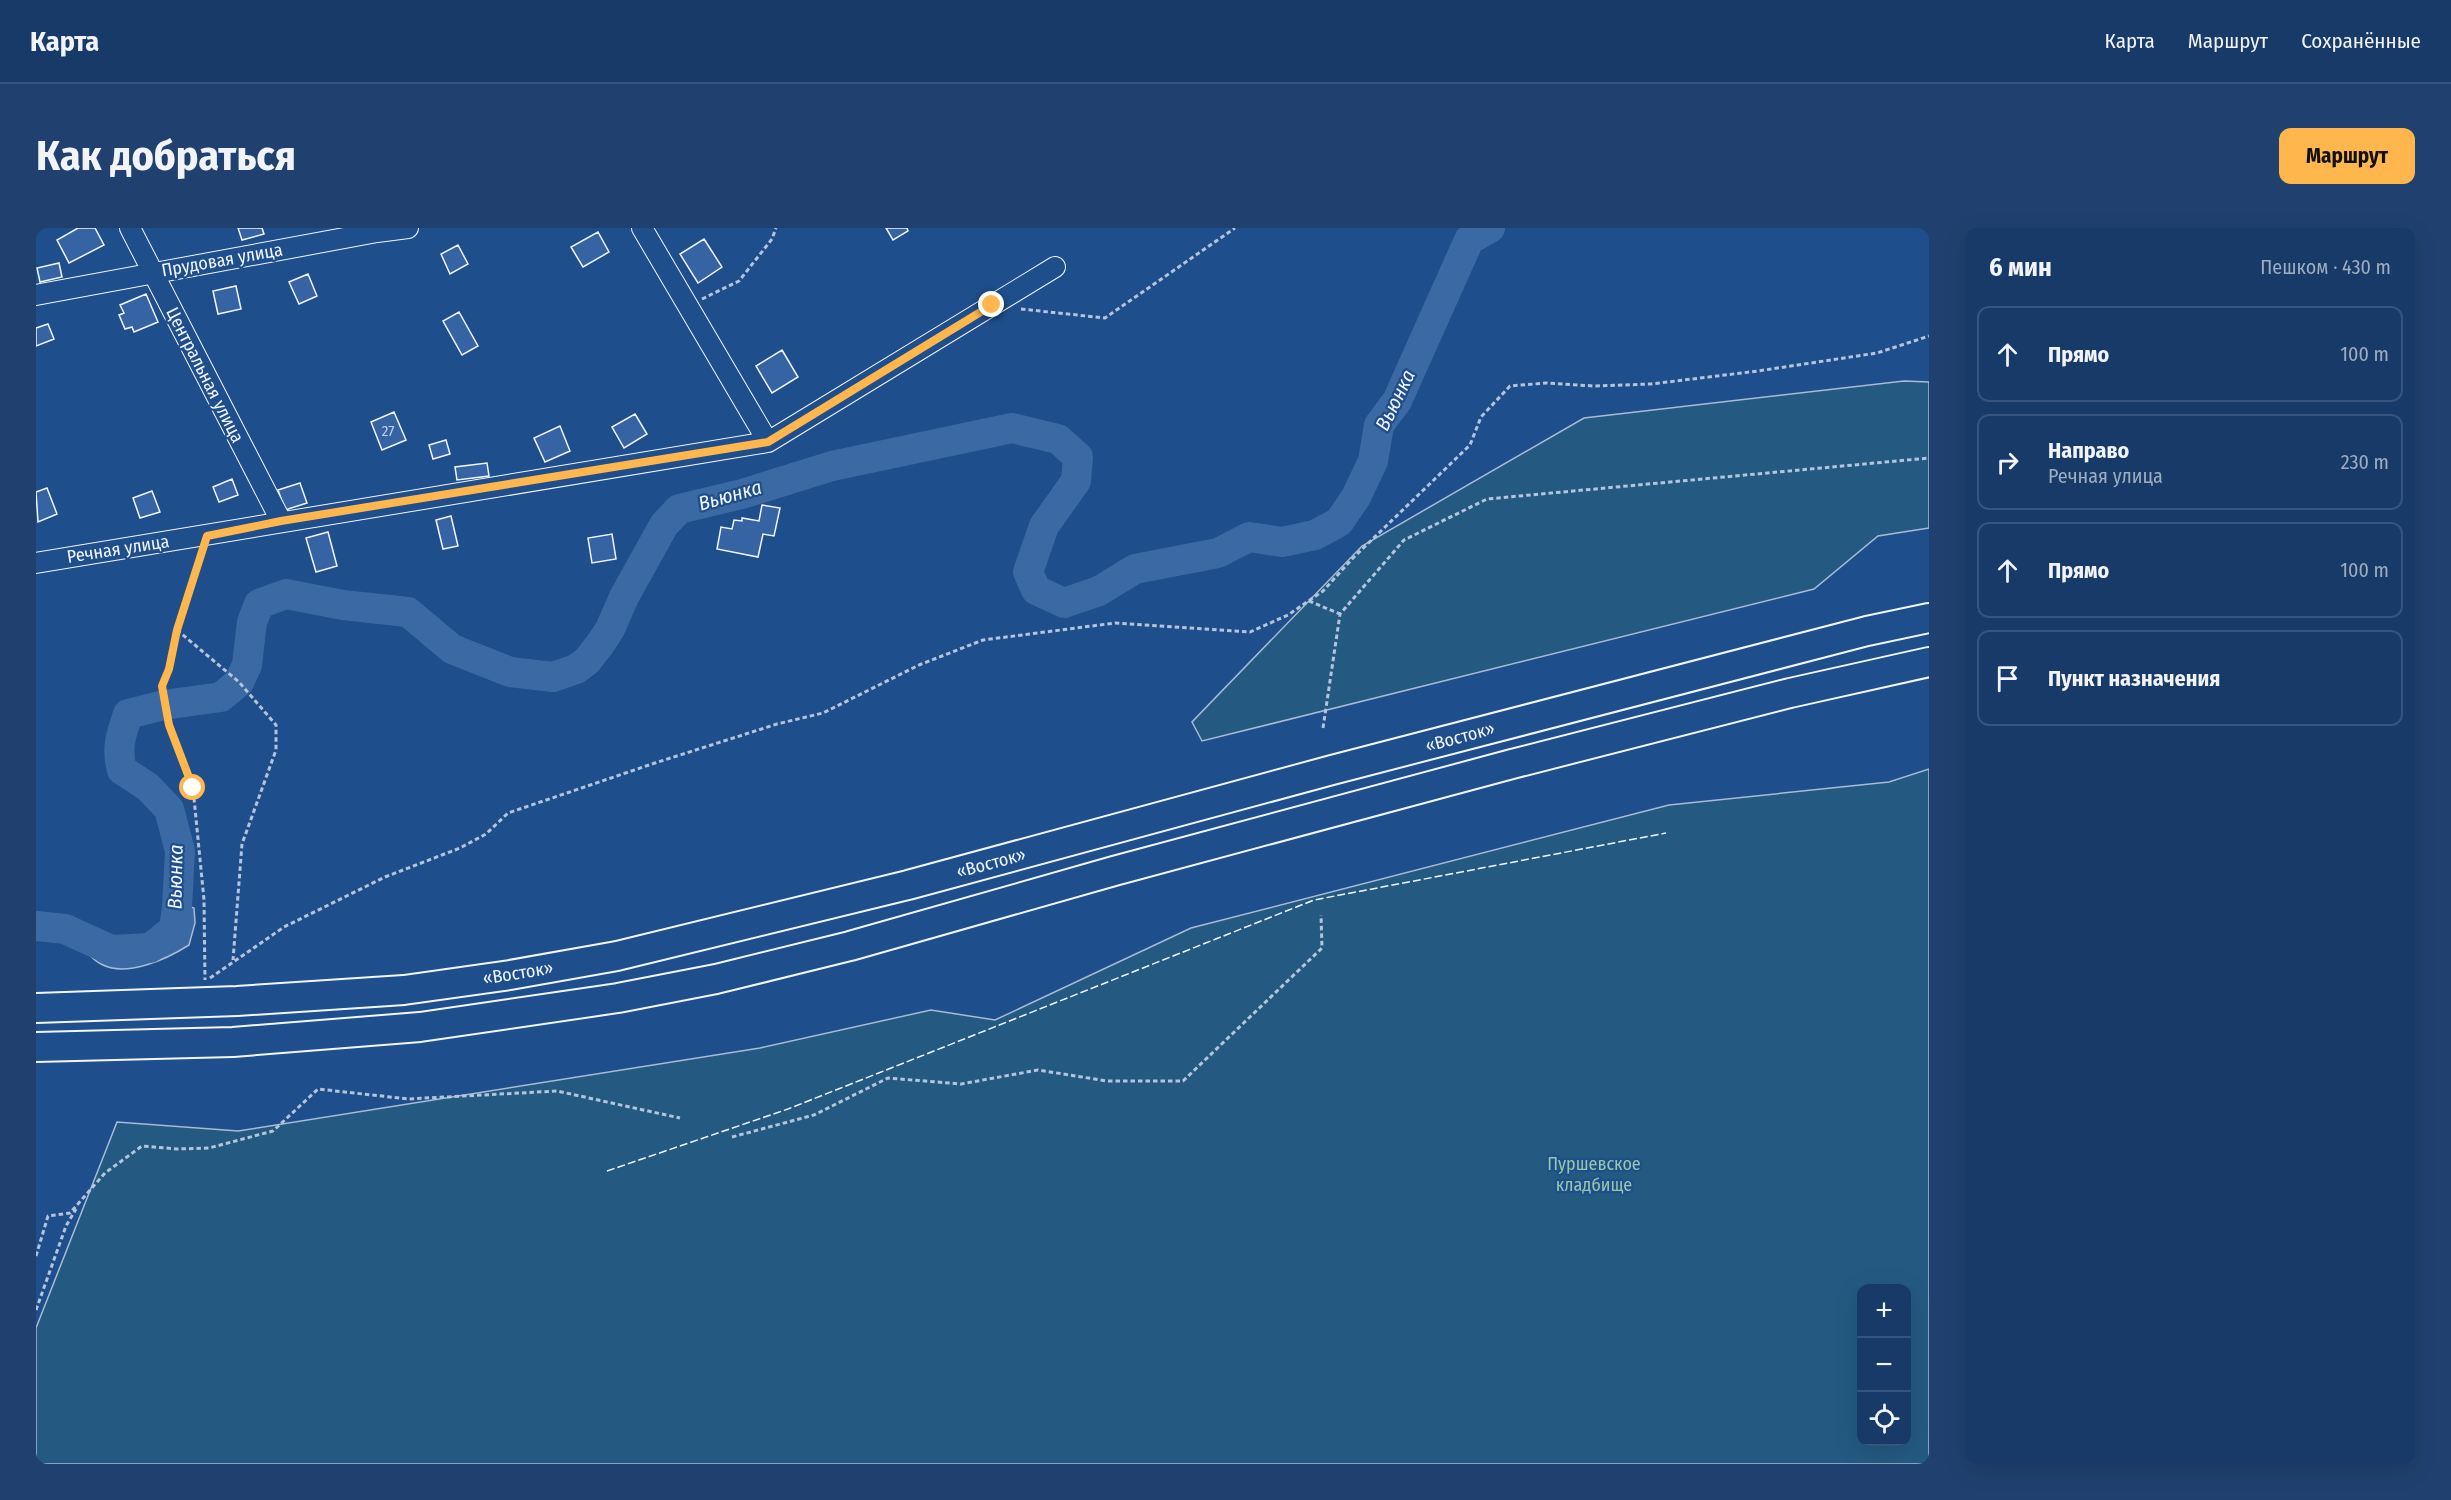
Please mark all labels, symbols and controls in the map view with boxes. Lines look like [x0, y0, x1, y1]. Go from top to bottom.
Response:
text: Карта [30, 25, 99, 58]
text: Карта [2105, 28, 2155, 54]
text: Маршрут [2188, 28, 2268, 54]
text: Сохранённые [2301, 28, 2421, 54]
button: Маршрут [2279, 128, 2415, 184]
text: Как добраться [36, 131, 296, 181]
street label: Прудовая улица [160, 238, 284, 281]
text: 6 мин [1989, 252, 2052, 283]
text: Пешком · 430 m [2260, 255, 2391, 279]
route end [978, 291, 1004, 317]
street label: Центральная улица [161, 304, 249, 447]
icon: ahead [1991, 338, 2024, 371]
text: Прямо [2048, 341, 2109, 368]
text: 100 m [2340, 342, 2389, 366]
water label: Вьюнка [1370, 366, 1420, 434]
house number: 27 [382, 422, 394, 440]
text: Направо [2048, 437, 2129, 464]
icon: right [1991, 446, 2024, 479]
text: 230 m [2341, 450, 2389, 474]
text: Речная улица [2048, 464, 2163, 488]
water label: Вьюнка [696, 475, 764, 515]
street label: Речная улица [65, 530, 171, 568]
icon: ahead [1991, 554, 2024, 587]
text: Прямо [2048, 557, 2109, 584]
text: 100 m [2340, 558, 2389, 582]
icon: arrive [1991, 662, 2024, 695]
text: Пункт назначения [2048, 665, 2220, 692]
street label: «Восток» [1423, 717, 1497, 757]
route start [179, 774, 205, 800]
street label: «Восток» [954, 843, 1028, 883]
water label: Вьюнка [162, 844, 188, 910]
street label: «Восток» [481, 957, 555, 989]
park label: Пуршевское кладбище [1547, 1153, 1641, 1196]
map controls [1857, 1284, 1911, 1446]
button: + [1857, 1284, 1911, 1338]
button: − [1857, 1338, 1911, 1392]
button: locate [1857, 1392, 1911, 1446]

